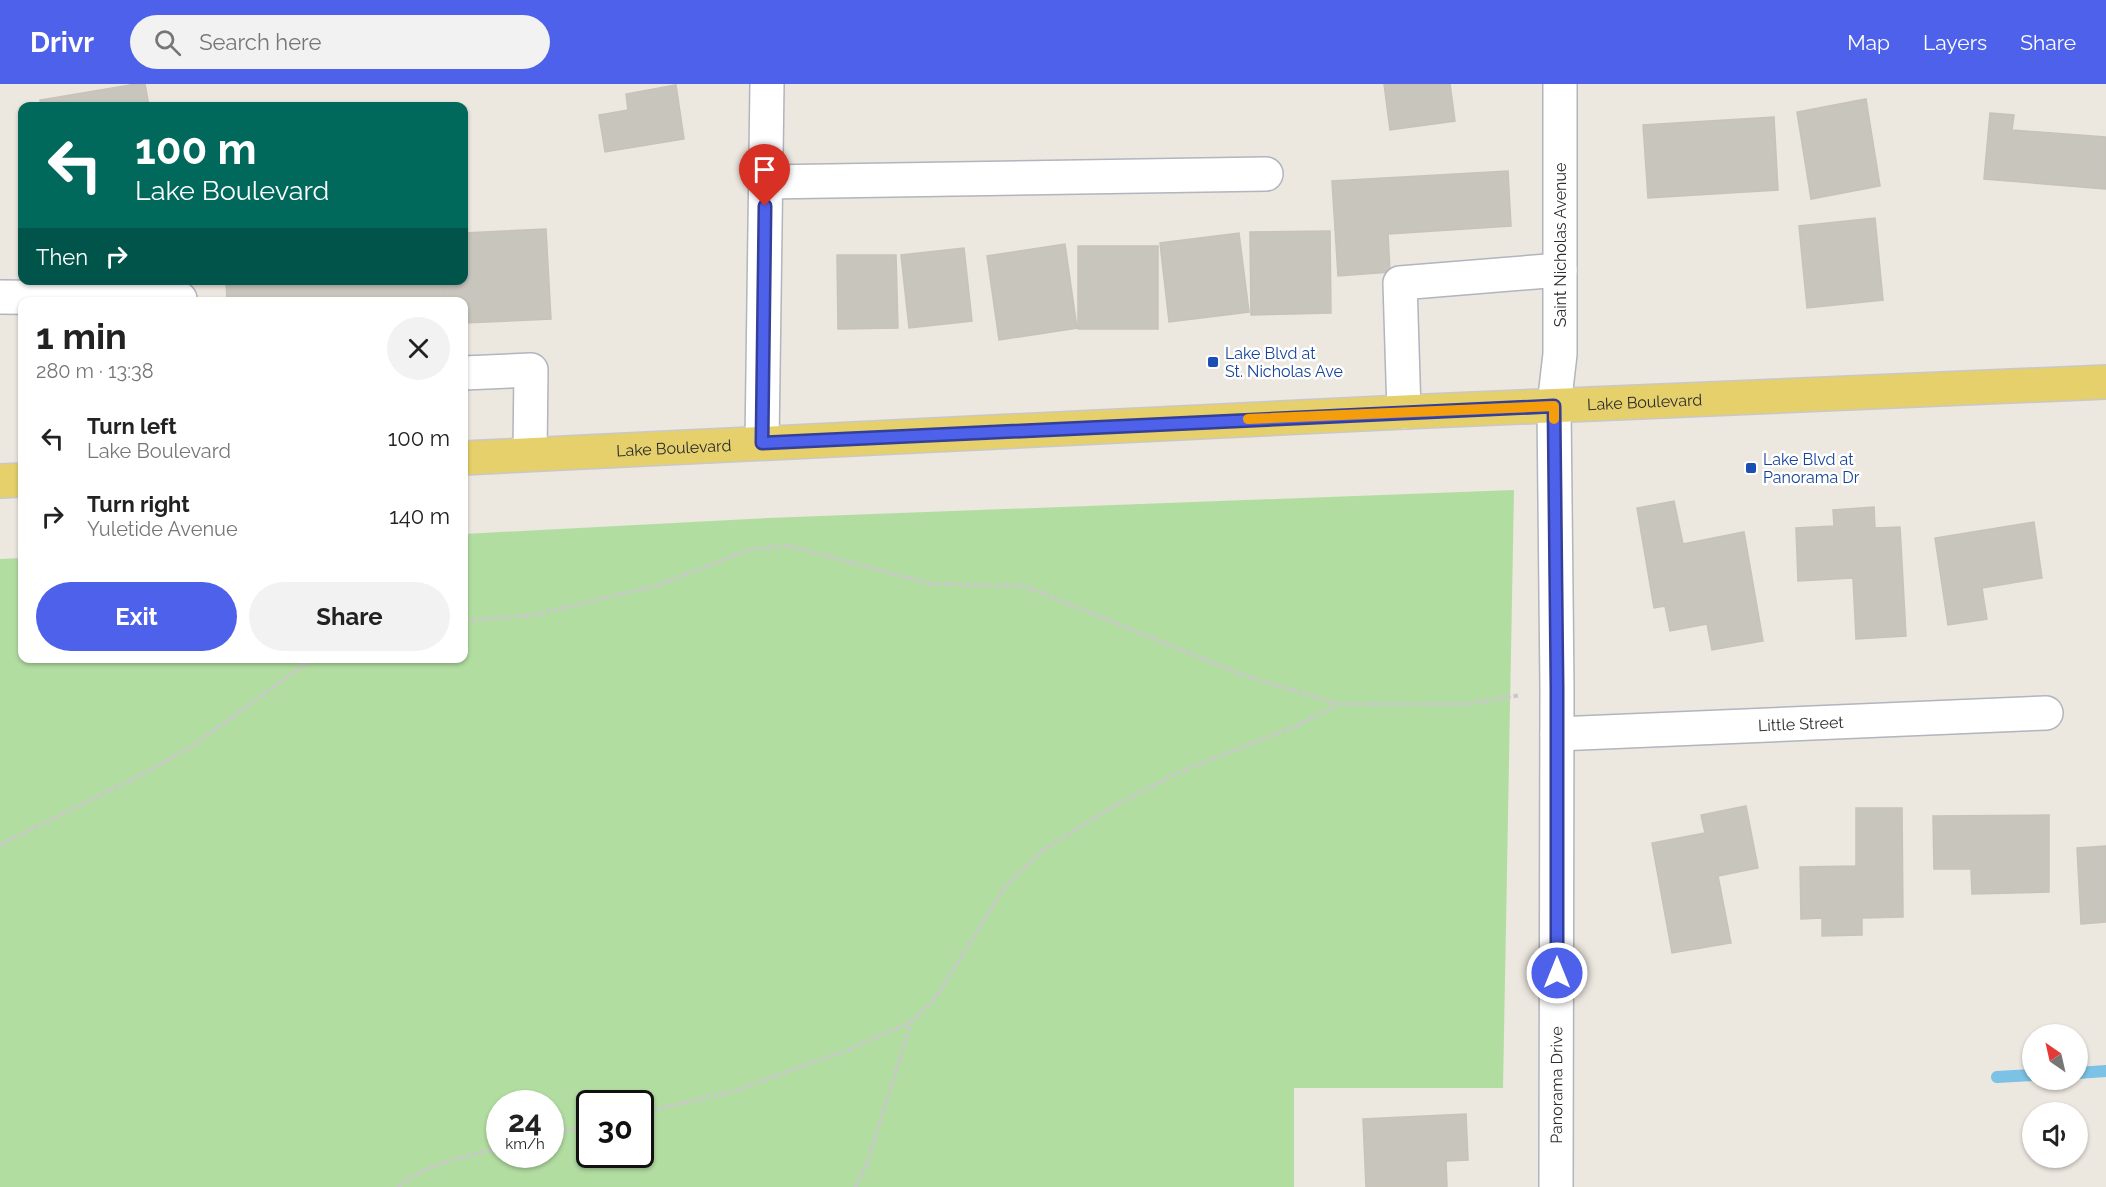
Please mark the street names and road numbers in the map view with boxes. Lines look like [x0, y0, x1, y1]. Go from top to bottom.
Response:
street label: Saint Nicholas Avenue [1551, 163, 1570, 327]
street label: Lake Boulevard [1587, 390, 1703, 414]
street label: Lake Boulevard [616, 436, 732, 461]
street label: Little Street [1757, 713, 1845, 735]
street label: Panorama Drive [1547, 1026, 1566, 1144]

